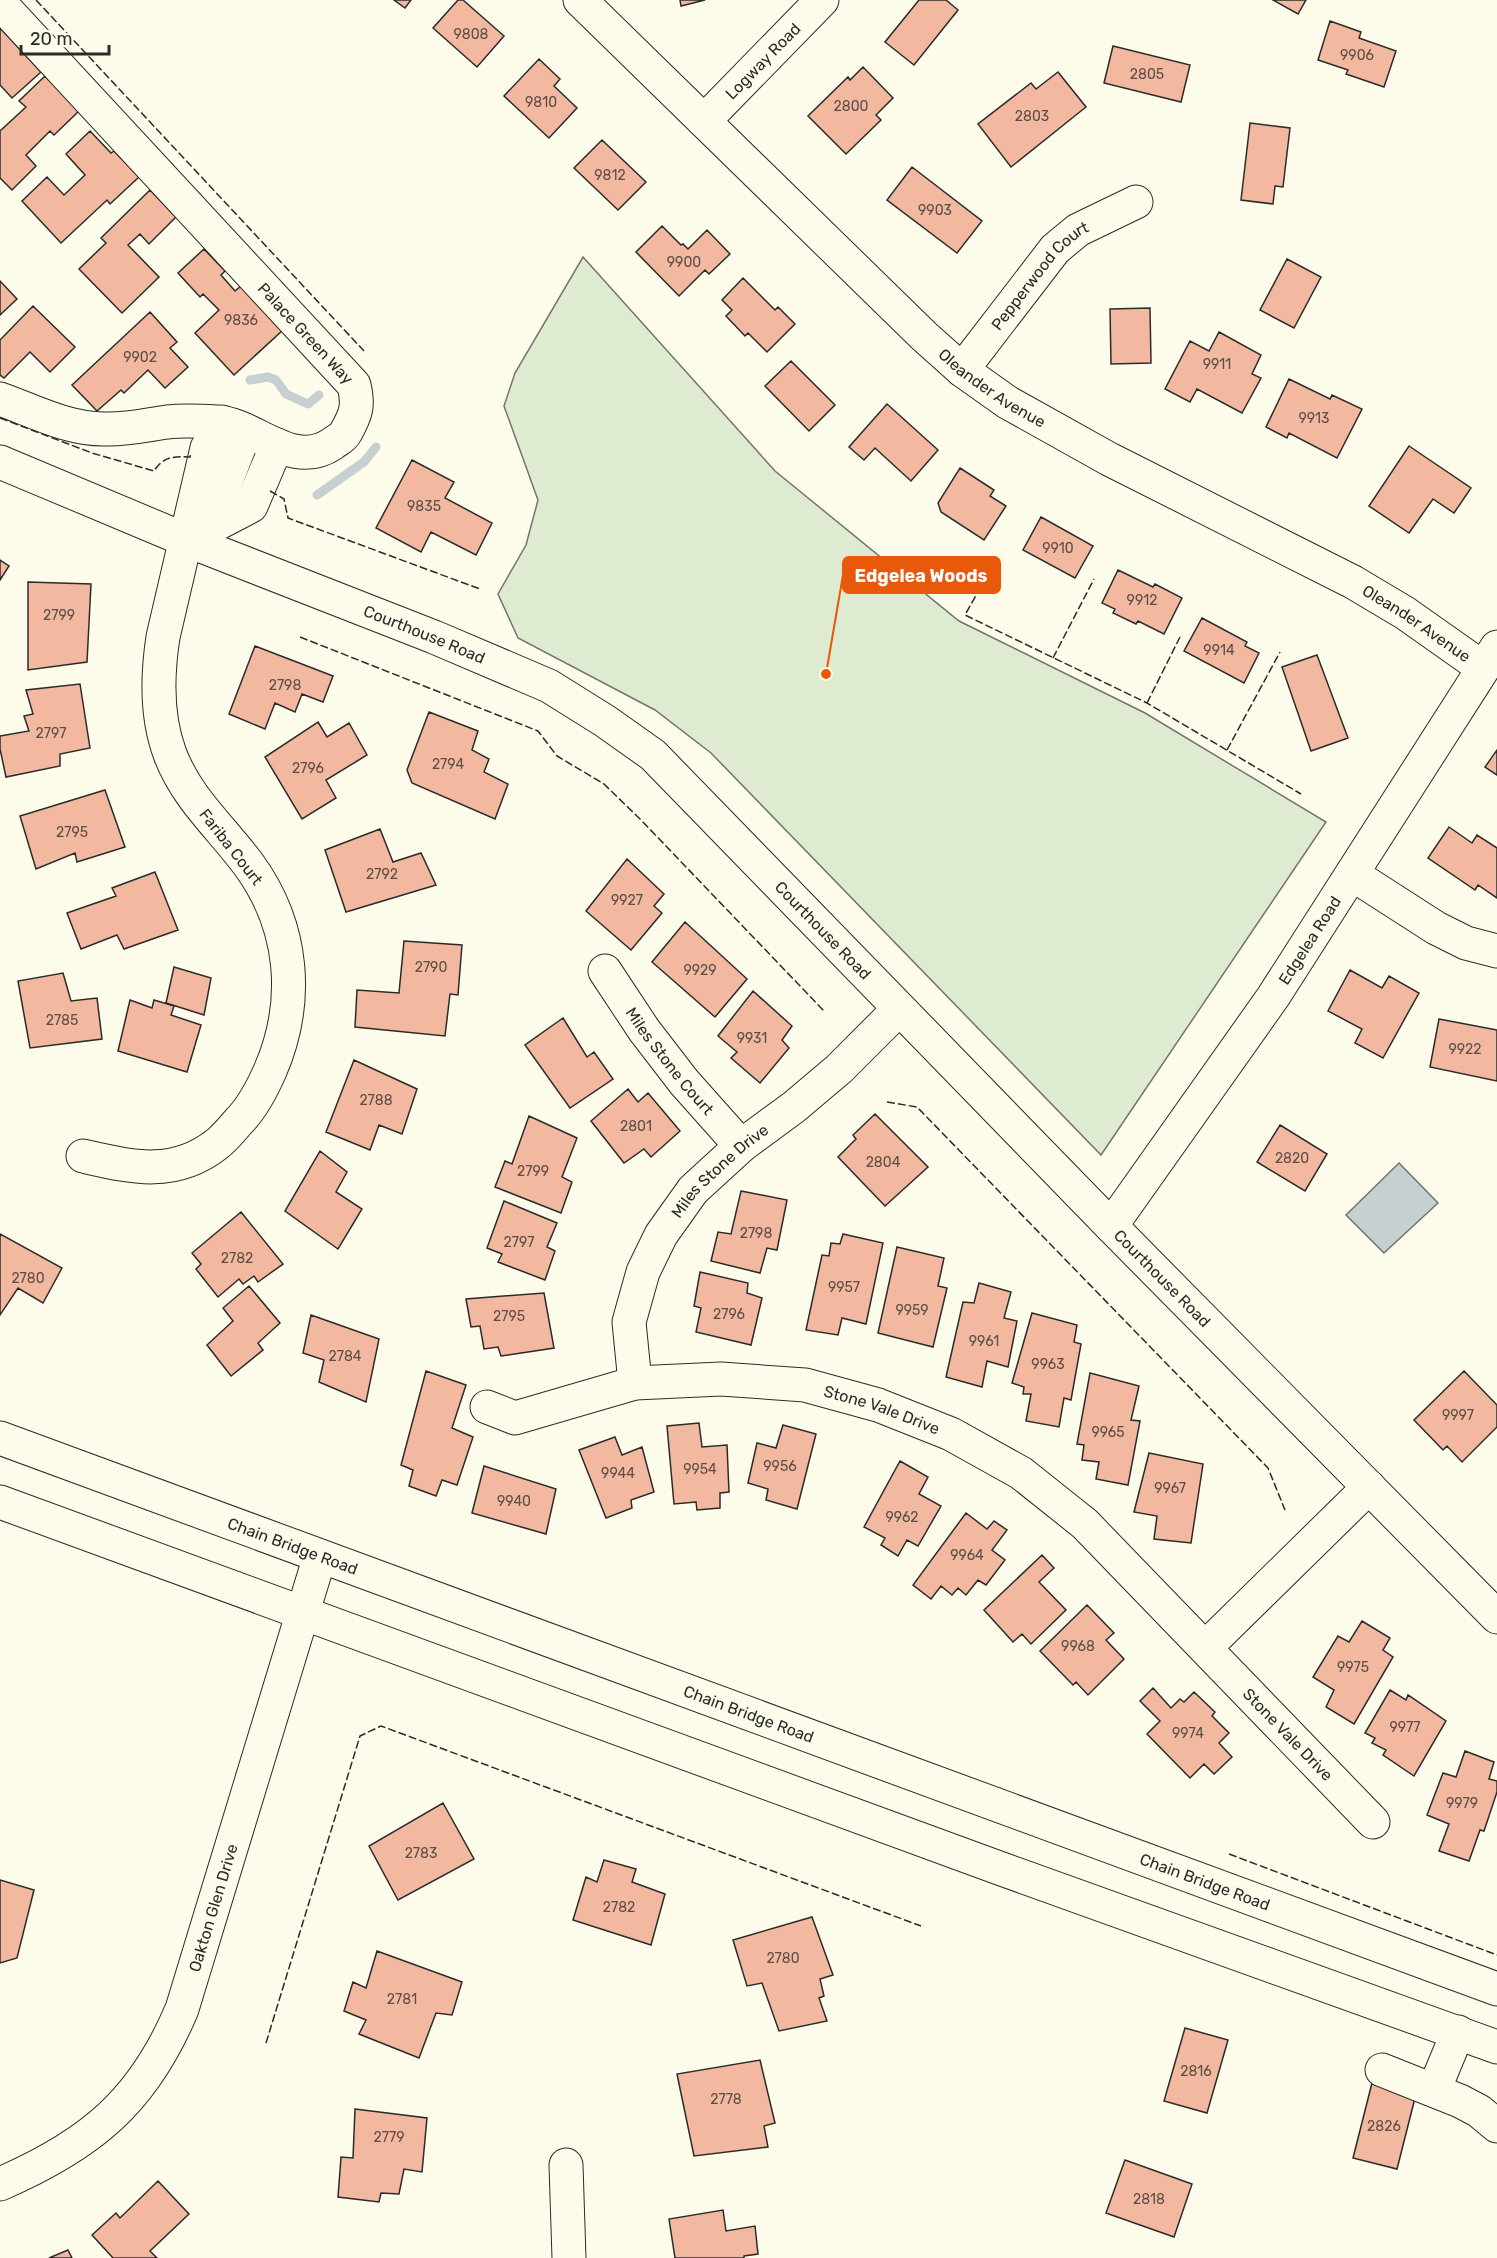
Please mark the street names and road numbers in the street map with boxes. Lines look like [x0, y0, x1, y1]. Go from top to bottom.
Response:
street label: Logway Road [721, 19, 804, 103]
street label: Pepperwood Court [987, 217, 1091, 334]
street label: Palace Green Way [254, 278, 358, 388]
street label: Oleander Avenue [935, 344, 1049, 431]
street label: Oleander Avenue [1359, 580, 1475, 666]
street label: Courthouse Road [361, 601, 488, 667]
street label: Fariba Court [195, 805, 267, 889]
street label: Courthouse Road [771, 877, 875, 983]
street label: Edgelea Road [1274, 892, 1345, 988]
street label: Miles Stone Court [622, 1004, 718, 1118]
street label: Miles Stone Drive [667, 1120, 772, 1221]
street label: Courthouse Road [1110, 1225, 1215, 1331]
street label: Stone Vale Drive [822, 1381, 942, 1438]
street label: Chain Bridge Road [225, 1513, 361, 1578]
street label: Chain Bridge Road [681, 1681, 817, 1746]
street label: Stone Vale Drive [1239, 1684, 1337, 1785]
street label: Oakton Glen Drive [184, 1841, 241, 1974]
street label: Chain Bridge Road [1137, 1849, 1273, 1914]

